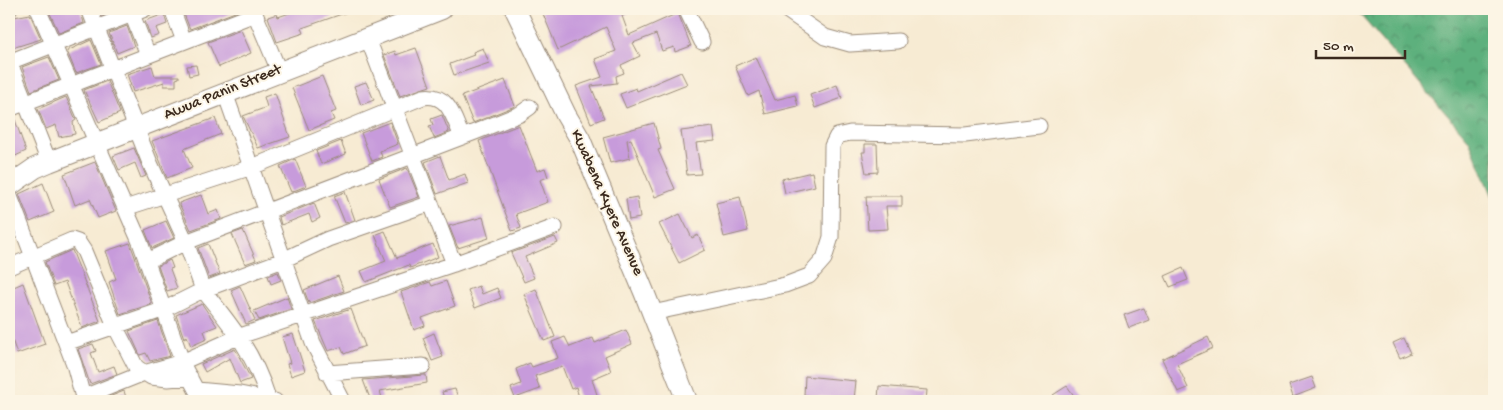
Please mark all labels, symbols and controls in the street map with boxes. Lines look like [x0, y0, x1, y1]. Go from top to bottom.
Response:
scale bar [1316, 28, 1404, 60]
text: 50 m [1323, 38, 1354, 56]
street label: Awua Panin Street [162, 60, 286, 125]
street label: Kwabena Kyere Avenue [565, 127, 647, 280]

